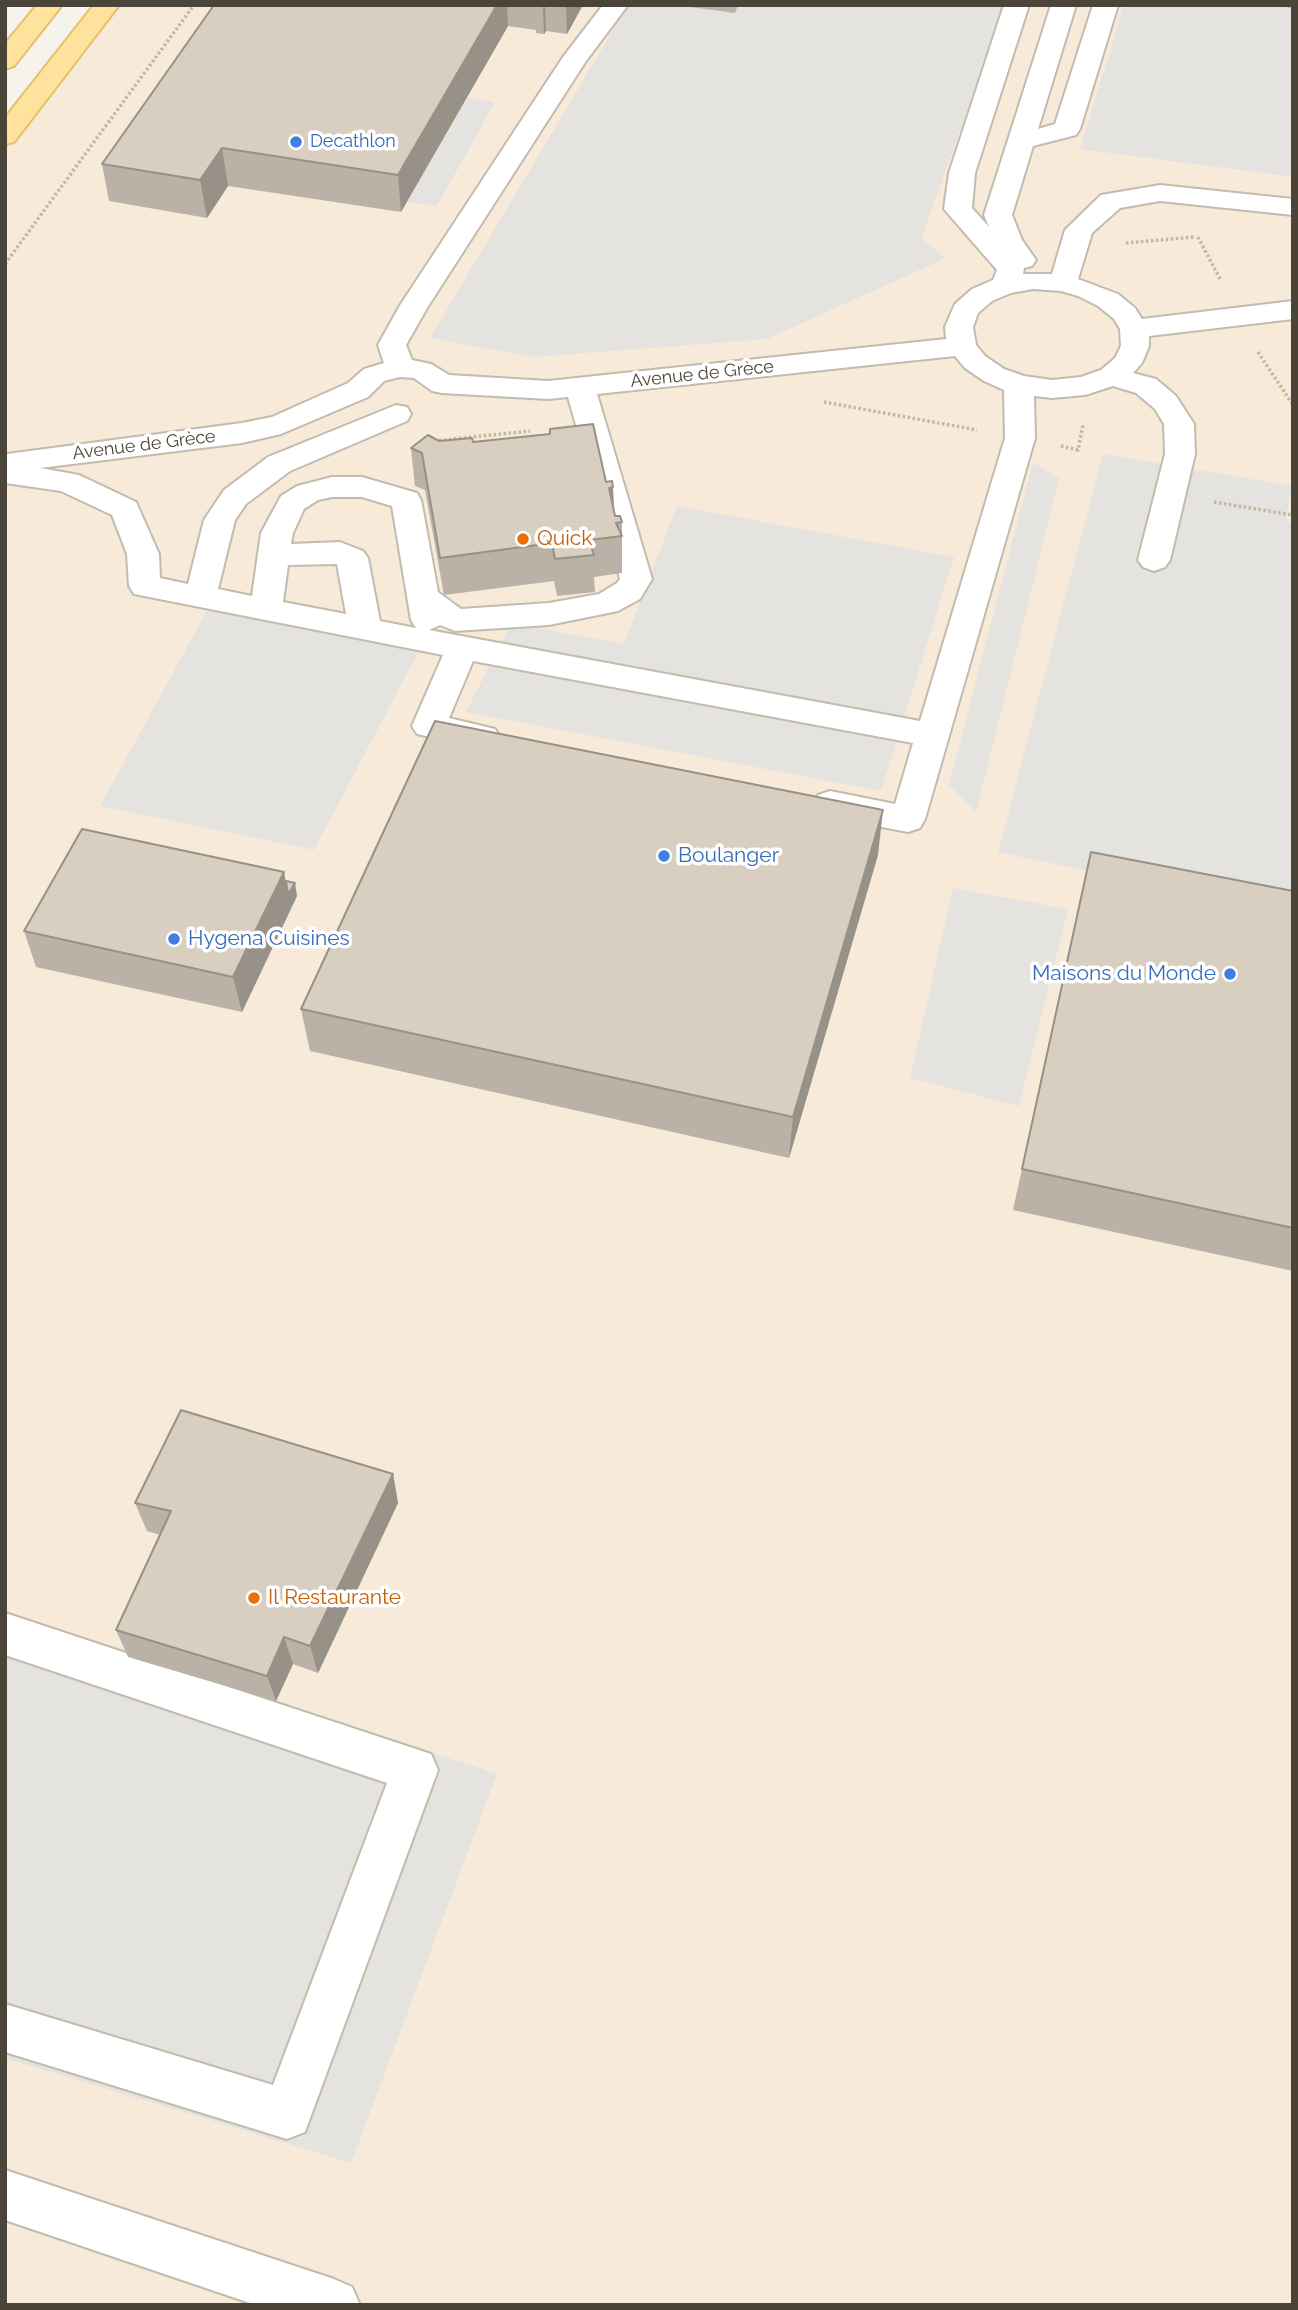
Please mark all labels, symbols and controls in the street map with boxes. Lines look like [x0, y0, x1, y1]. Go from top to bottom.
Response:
place label: Decathlon [310, 131, 396, 153]
marker: Decathlon [288, 134, 304, 150]
street label: Avenue de Grèce [629, 356, 775, 392]
street label: Avenue de Grèce [71, 426, 217, 464]
place label: Quick [537, 526, 592, 552]
marker: Quick [515, 531, 531, 547]
place label: Boulanger [678, 843, 779, 869]
marker: Boulanger [656, 848, 672, 864]
place label: Hygena Cuisines [188, 926, 350, 952]
marker: Hygena Cuisines [166, 931, 182, 947]
place label: Maisons du Monde [1032, 961, 1216, 987]
marker: Maisons du Monde [1222, 966, 1238, 982]
place label: Il Restaurante [268, 1585, 401, 1611]
marker: Il Restaurante [246, 1590, 262, 1606]

